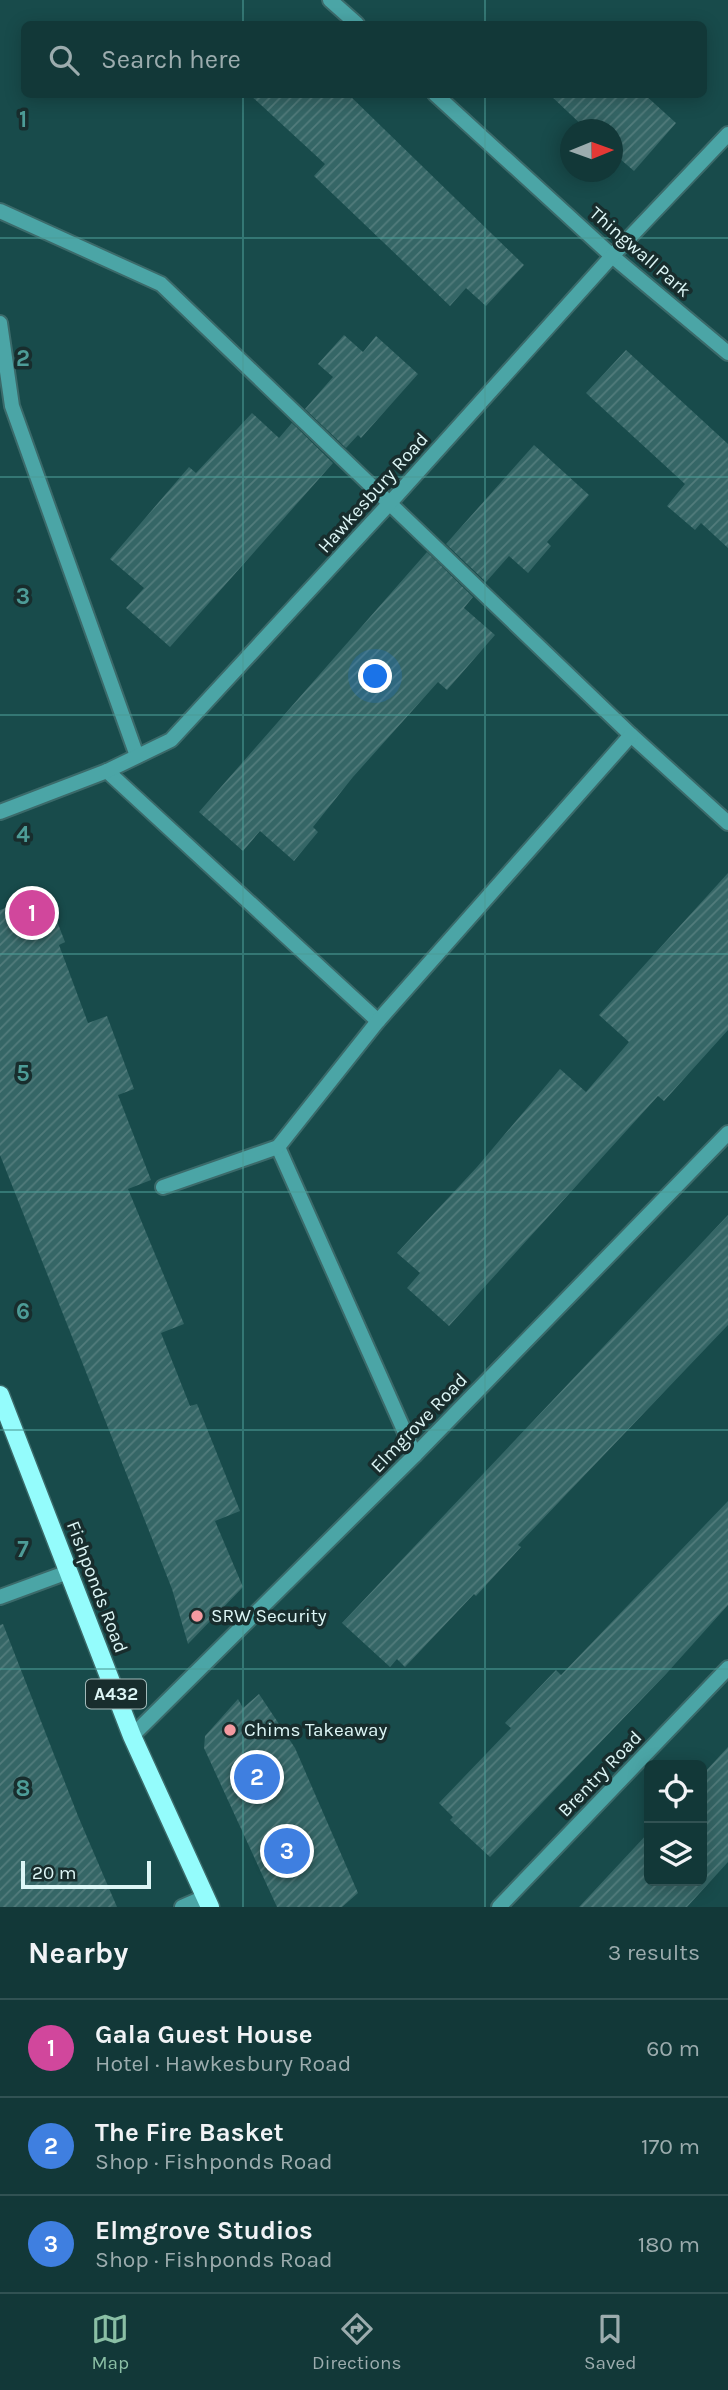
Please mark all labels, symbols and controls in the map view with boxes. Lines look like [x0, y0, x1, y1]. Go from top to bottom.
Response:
search box [21, 21, 707, 98]
icon: search [45, 41, 83, 79]
text: Search here [101, 44, 241, 75]
text: 1 [19, 106, 27, 133]
north arrow [560, 119, 623, 182]
street label: Thingwall Park [585, 202, 695, 302]
text: 2 [16, 345, 30, 372]
street label: Hawkesbury Road [313, 428, 433, 558]
text: 3 [16, 583, 30, 610]
your location [358, 659, 392, 693]
text: 4 [16, 821, 30, 848]
pin: 1 [9, 887, 55, 939]
text: 5 [16, 1060, 30, 1087]
text: 6 [16, 1298, 30, 1325]
street label: Elmgrove Road [366, 1369, 472, 1477]
street label: Fishponds Road [62, 1518, 132, 1656]
text: 7 [17, 1536, 29, 1563]
place label: SRW Security [211, 1605, 327, 1627]
marker: SRW Security [189, 1608, 205, 1624]
road number: A432 [86, 1680, 146, 1708]
place label: Chims Takeaway [244, 1719, 388, 1741]
marker: Chims Takeaway [222, 1722, 238, 1738]
street label: Brentry Road [554, 1726, 646, 1822]
pin: 2 [234, 1751, 280, 1803]
map controls [644, 1760, 707, 1886]
button: locate [644, 1760, 707, 1823]
text: 8 [16, 1775, 30, 1802]
button: layers [644, 1823, 707, 1886]
pin: 3 [264, 1825, 310, 1877]
scale bar [21, 1858, 150, 1890]
text: 20 m [32, 1862, 77, 1884]
text: Nearby [28, 1935, 128, 1971]
text: 3 results [608, 1939, 700, 1966]
text: Gala Guest House [95, 2019, 313, 2050]
text: 1 [47, 2035, 55, 2062]
text: 60 m [646, 2035, 700, 2062]
text: Hotel · Hawkesbury Road [95, 2050, 351, 2077]
text: The Fire Basket [95, 2117, 284, 2148]
text: 2 [44, 2133, 58, 2160]
text: 170 m [641, 2133, 700, 2160]
text: Shop · Fishponds Road [95, 2148, 333, 2175]
text: Elmgrove Studios [95, 2215, 313, 2246]
text: 3 [44, 2231, 58, 2258]
text: 180 m [638, 2231, 700, 2258]
text: Shop · Fishponds Road [95, 2246, 333, 2273]
tab: Map [91, 2310, 129, 2374]
tab: Directions [312, 2310, 401, 2374]
tab: Saved [584, 2310, 637, 2374]

